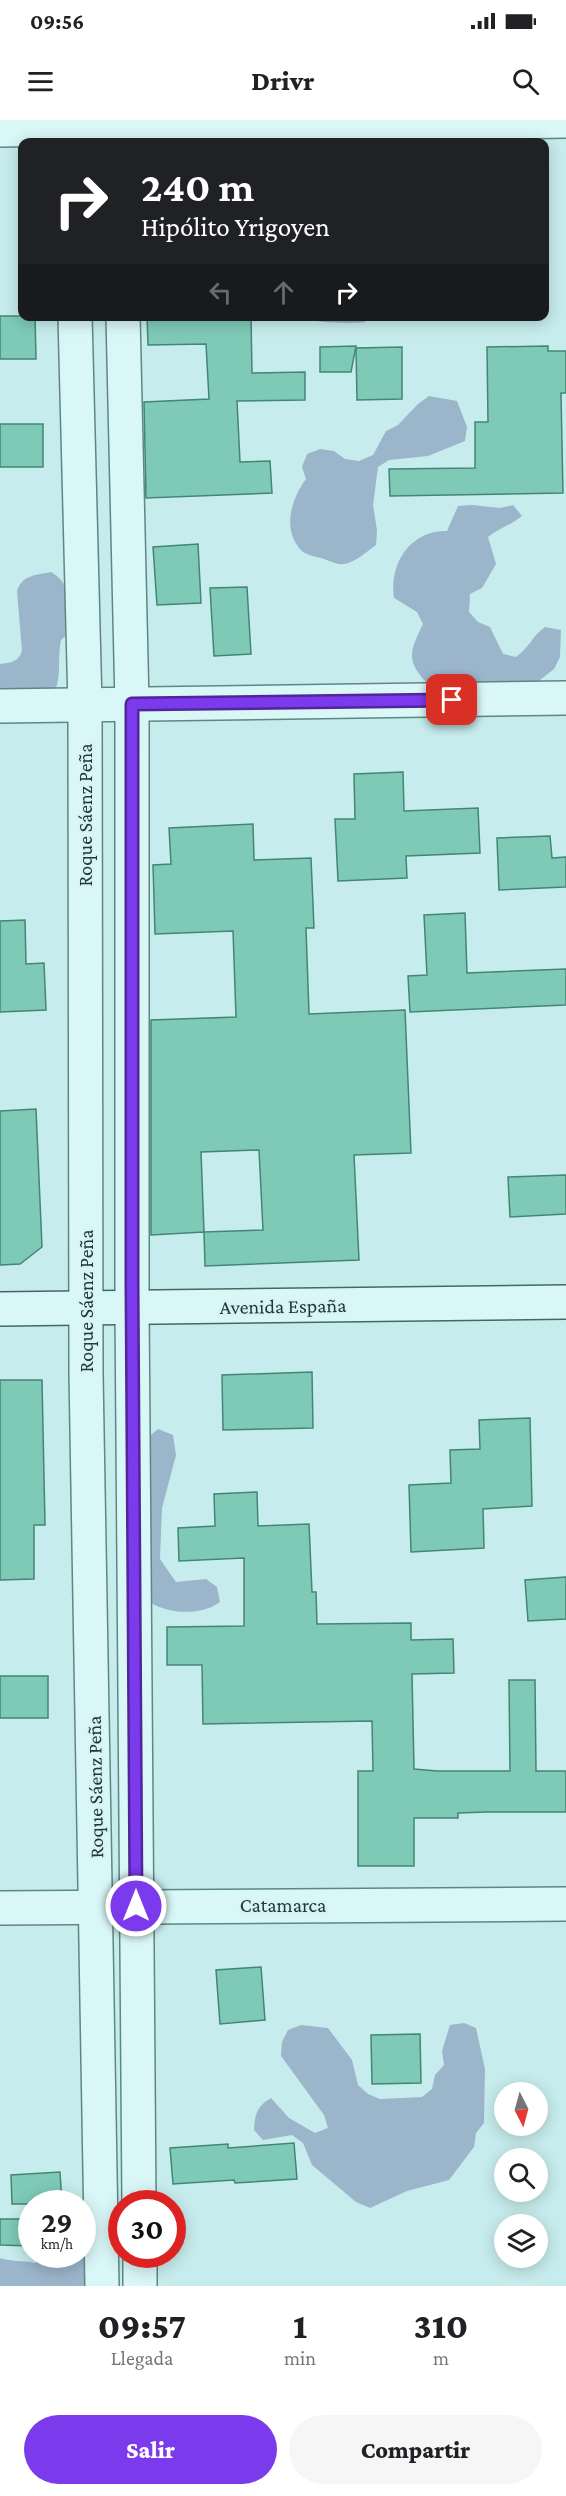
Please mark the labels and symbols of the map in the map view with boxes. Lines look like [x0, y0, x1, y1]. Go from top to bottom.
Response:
pin [426, 674, 477, 725]
street label: Roque Sáenz Peña [74, 744, 97, 886]
street label: Roque Sáenz Peña [75, 1230, 98, 1372]
street label: Avenida España [219, 1294, 347, 1319]
street label: Roque Sáenz Peña [83, 1715, 108, 1859]
position arrow [104, 1874, 168, 1938]
street label: Catamarca [240, 1894, 326, 1916]
north arrow [494, 2082, 548, 2136]
speed limit sign: 30 [108, 2190, 186, 2268]

